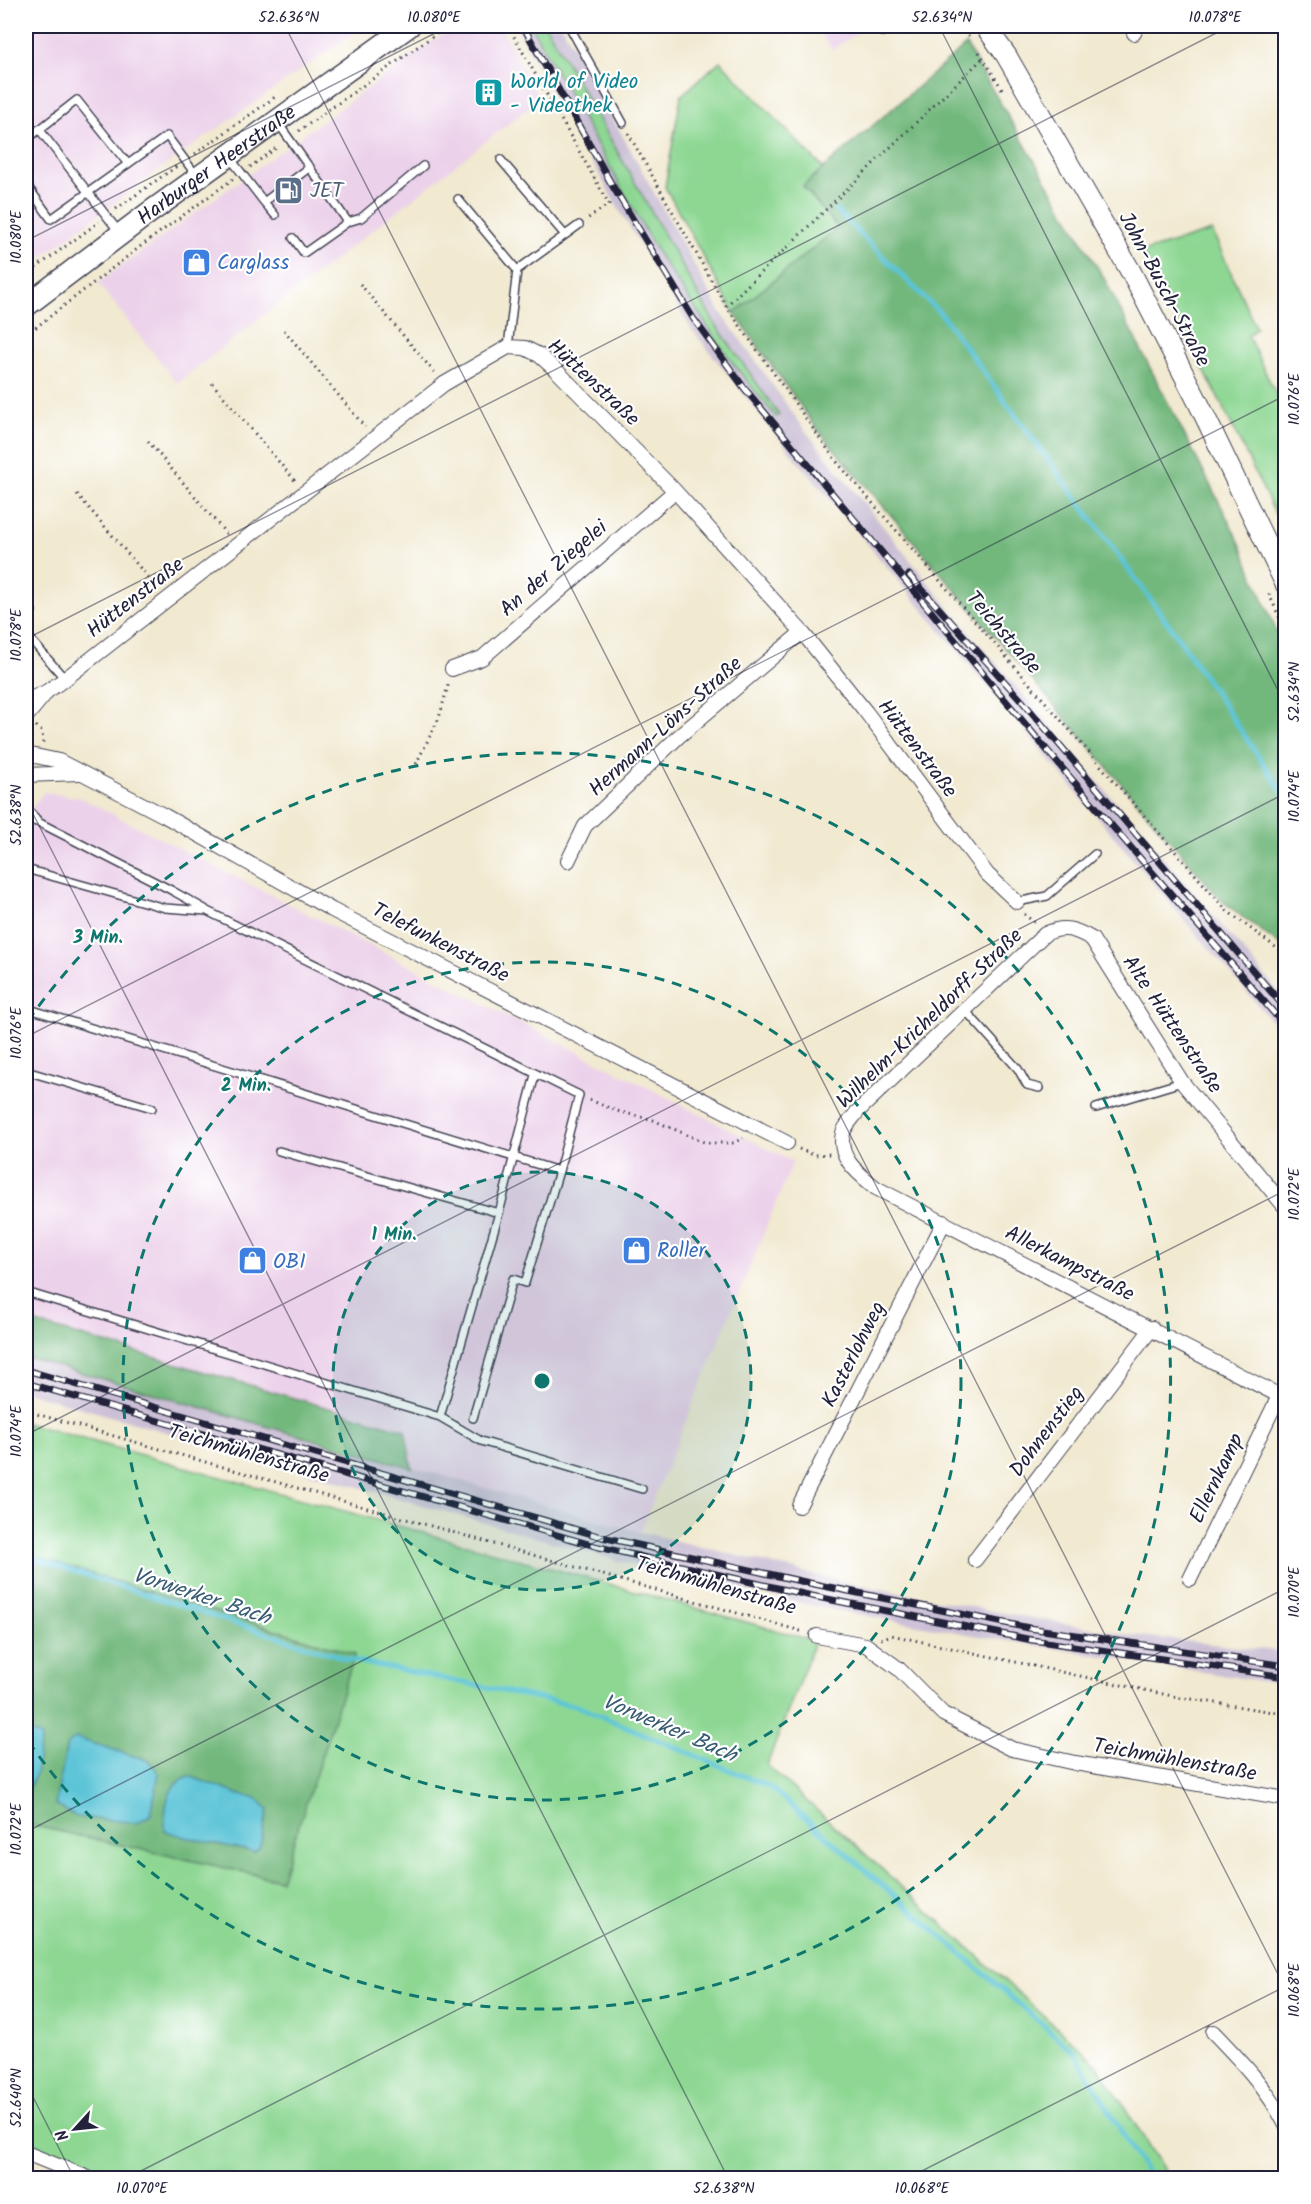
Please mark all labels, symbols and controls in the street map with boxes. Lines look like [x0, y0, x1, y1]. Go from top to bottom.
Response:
text: 52.636°N [259, 6, 319, 30]
text: 10.080°E [407, 6, 462, 30]
text: 52.634°N [912, 6, 972, 30]
text: 10.078°E [1188, 6, 1243, 30]
place label: World of Video - Videothek [510, 66, 638, 123]
building icon: World of Video - Videothek [473, 77, 505, 109]
street label: Harburger Heerstraße [130, 97, 304, 234]
fuel station icon: JET [273, 174, 305, 206]
place label: JET [310, 175, 345, 208]
street label: John-Busch-Straße [1109, 206, 1219, 374]
text: 10.080°E [5, 209, 29, 264]
shop icon: Carglass [180, 246, 212, 278]
place label: Carglass [217, 247, 289, 280]
street label: Hüttenstraße [539, 331, 647, 435]
text: 10.076°E [1283, 372, 1307, 425]
street label: An der Ziegelei [493, 512, 616, 626]
street label: Hüttenstraße [80, 549, 192, 647]
street label: Teichstraße [957, 584, 1049, 683]
text: 10.078°E [5, 607, 29, 662]
street label: Hermann-Löns-Straße [582, 648, 751, 805]
text: 52.634°N [1283, 662, 1307, 722]
street label: Hüttenstraße [869, 692, 965, 806]
text: 10.074°E [1283, 769, 1307, 822]
text: 52.638°N [5, 784, 29, 846]
street label: Telefunkenstraße [366, 894, 515, 992]
street label: Wilhelm-Kricheldorff-Straße [829, 921, 1031, 1117]
text: 3 Min. [72, 924, 123, 953]
street label: Alte Hüttenstraße [1113, 949, 1231, 1101]
text: 10.076°E [5, 1006, 29, 1059]
text: 2 Min. [221, 1072, 271, 1101]
text: 10.072°E [1283, 1166, 1307, 1220]
street label: Allerkampstraße [999, 1218, 1140, 1311]
text: 1 Min. [372, 1221, 416, 1250]
shop icon: Roller [620, 1234, 652, 1266]
place label: Roller [657, 1235, 707, 1268]
shop icon: OBI [236, 1245, 268, 1277]
place label: OBI [273, 1246, 306, 1279]
street label: Kasterlohweg [813, 1296, 895, 1414]
centre of rings [532, 1371, 552, 1391]
street label: Dohnenstieg [1002, 1379, 1093, 1485]
text: 10.074°E [5, 1404, 29, 1457]
street label: Teichmühlenstraße [164, 1416, 333, 1493]
street label: Ellernkamp [1181, 1428, 1253, 1529]
street label: Teichmühlenstraße [631, 1548, 800, 1625]
water label: Vorwerker Bach [128, 1559, 277, 1637]
text: 10.070°E [1283, 1565, 1307, 1618]
water label: Vorwerker Bach [596, 1685, 744, 1774]
street label: Teichmühlenstraße [1090, 1730, 1260, 1791]
text: 10.072°E [5, 1801, 29, 1855]
text: 10.068°E [1283, 1962, 1307, 2017]
text: 52.640°N [5, 2068, 29, 2128]
north arrow [45, 2099, 105, 2159]
text: N [50, 2125, 76, 2145]
text: 10.070°E [116, 2177, 169, 2201]
text: 52.638°N [693, 2177, 755, 2201]
text: 10.068°E [895, 2177, 950, 2201]

